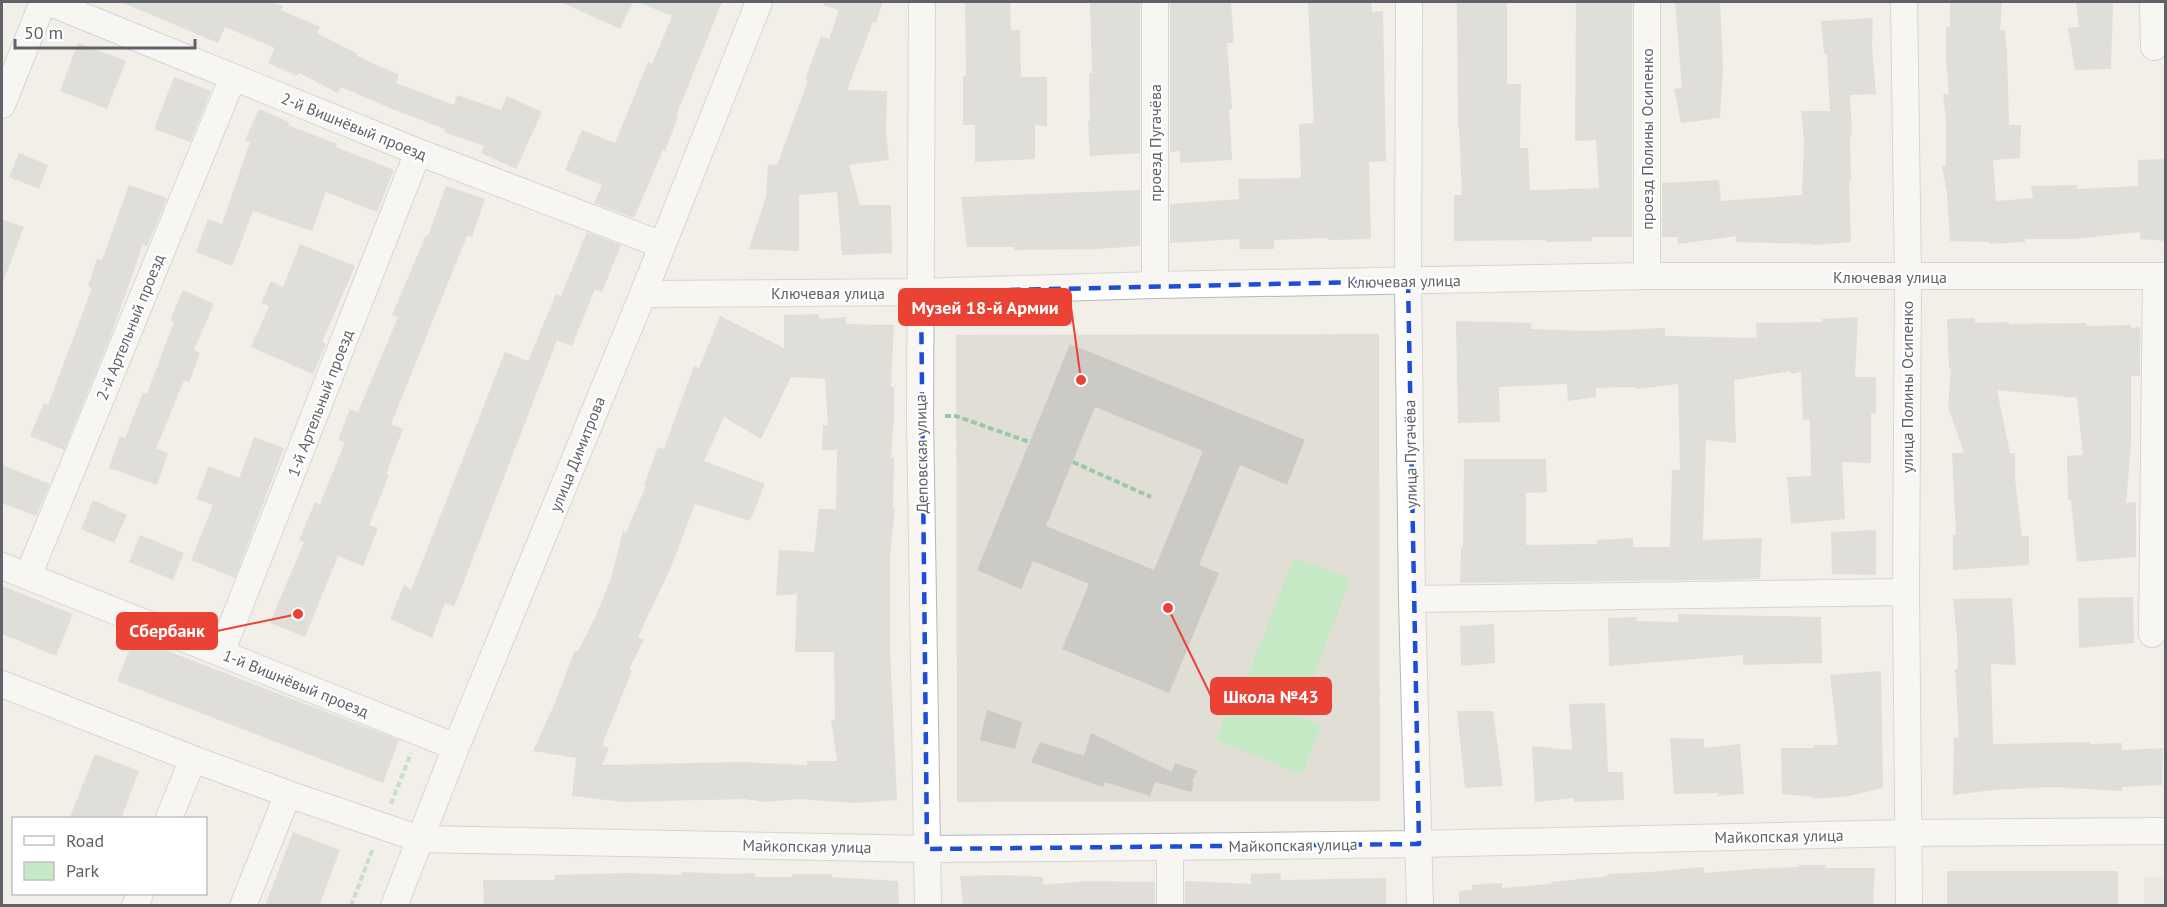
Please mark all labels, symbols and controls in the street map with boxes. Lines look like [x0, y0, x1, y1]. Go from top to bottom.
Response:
scale bar [15, 12, 195, 50]
text: 50 m [24, 21, 63, 44]
street label: проезд Полины Осипенко [1637, 48, 1657, 230]
street label: проезд Пугачёва [1145, 84, 1165, 202]
street label: 2-й Вишнёвый проезд [278, 88, 430, 164]
street label: 2-й Артельный проезд [92, 251, 169, 403]
street label: Ключевая улица [1833, 267, 1947, 287]
street label: Ключевая улица [1347, 270, 1461, 292]
street label: Ключевая улица [771, 283, 885, 303]
callout: Музей 18-й Армии [899, 289, 1071, 325]
text: Музей 18-й Армии [911, 296, 1059, 319]
street label: улица Полины Осипенко [1897, 301, 1917, 473]
street label: 1-й Артельный проезд [283, 326, 357, 479]
street label: улица Димитрова [545, 393, 609, 515]
street label: Деповская улица [910, 394, 932, 514]
street label: улица Пугачёва [1399, 399, 1421, 509]
callout: Сбербанк [117, 613, 217, 649]
text: Сбербанк [129, 619, 205, 642]
street label: 1-й Вишнёвый проезд [220, 645, 372, 721]
callout: Школа №43 [1211, 678, 1331, 714]
text: Школа №43 [1223, 685, 1319, 708]
legend [12, 817, 207, 895]
street label: Майкопская улица [1714, 825, 1844, 847]
text: Road [66, 829, 104, 852]
street label: Майкопская улица [1228, 834, 1358, 856]
street label: Майкопская улица [742, 835, 872, 857]
text: Park [66, 859, 99, 882]

